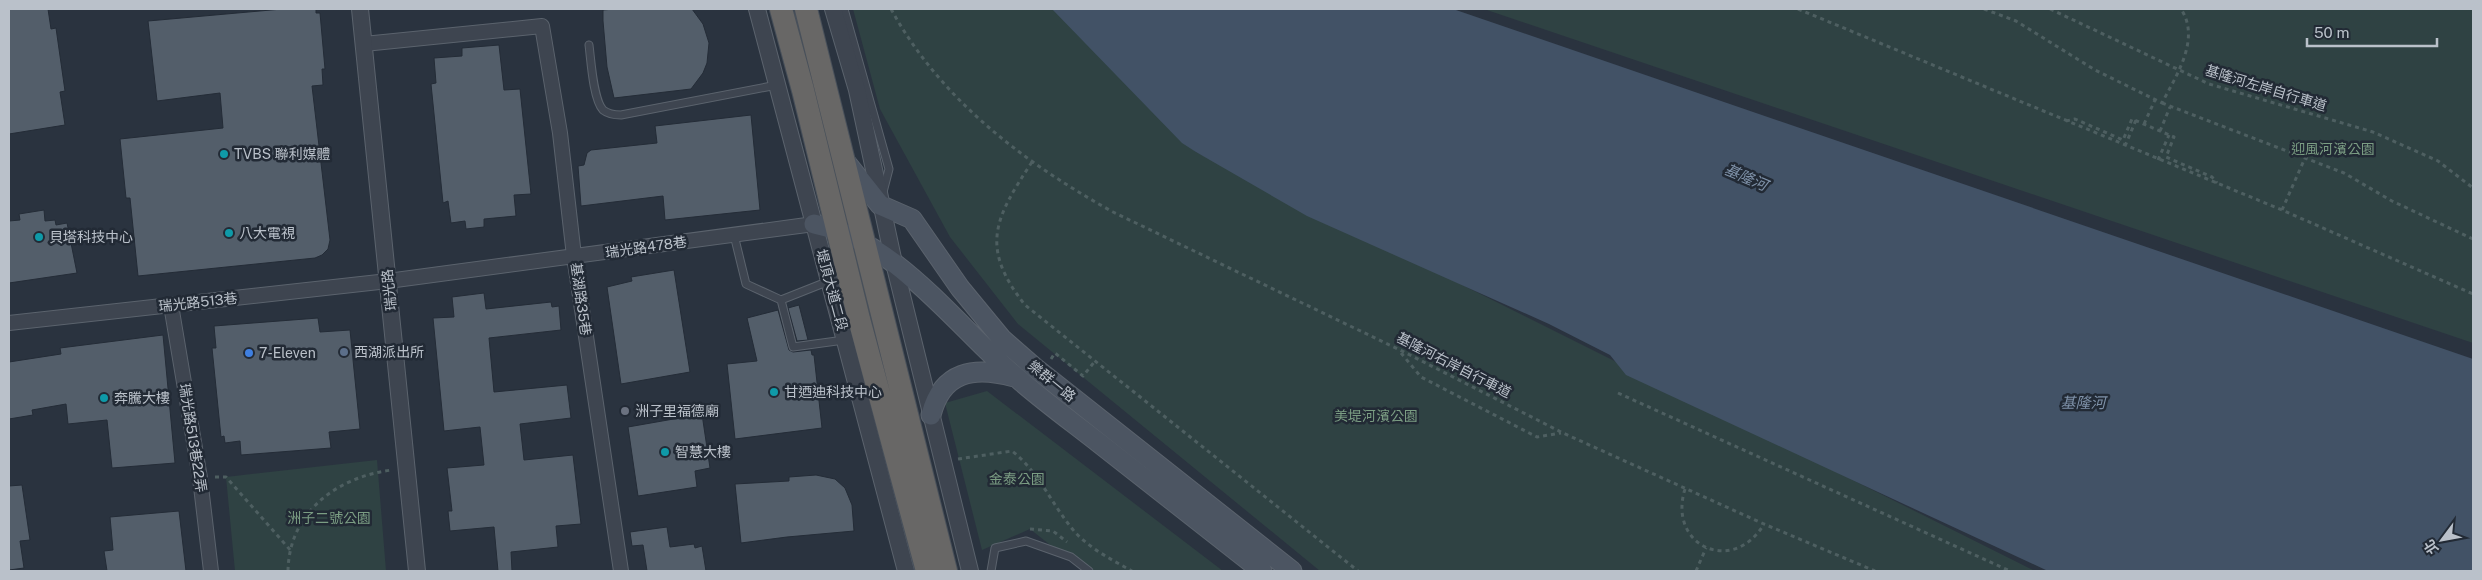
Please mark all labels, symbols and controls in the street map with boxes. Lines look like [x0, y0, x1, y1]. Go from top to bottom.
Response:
scale bar [2307, 15, 2437, 47]
text: 50 m [2314, 24, 2349, 41]
street label: 基隆河左岸自行車道 [2203, 62, 2329, 114]
park label: 迎風河濱公園 [2291, 141, 2375, 157]
place label: TVBS 聯利媒體 [234, 146, 330, 162]
marker: TVBS 聯利媒體 [218, 148, 230, 160]
water label: 基隆河 [1722, 160, 1773, 195]
place label: 八大電視 [239, 225, 295, 241]
marker: 八大電視 [223, 227, 235, 239]
place label: 貝塔科技中心 [49, 229, 133, 245]
marker: 貝塔科技中心 [33, 231, 45, 243]
street label: 瑞光路478巷 [604, 233, 688, 261]
street label: 堤頂大道二段 [813, 247, 851, 333]
street label: 基湖路35巷 [568, 261, 594, 337]
street label: 瑞光路 [379, 268, 399, 312]
street label: 瑞光路513巷 [158, 290, 238, 314]
street label: 基隆河右岸自行車道 [1394, 329, 1514, 401]
place label: 西湖派出所 [354, 344, 424, 360]
place label: 7-Eleven [259, 345, 316, 361]
marker: 西湖派出所 [338, 346, 350, 358]
marker: 7-Eleven [243, 347, 255, 359]
street label: 樂群一路 [1025, 357, 1079, 405]
street label: 瑞光路513巷22弄 [176, 382, 210, 494]
place label: 甘迺迪科技中心 [784, 384, 882, 400]
marker: 甘迺迪科技中心 [768, 386, 780, 398]
place label: 奔騰大樓 [114, 390, 170, 406]
marker: 奔騰大樓 [98, 392, 110, 404]
water label: 基隆河 [2060, 394, 2108, 411]
place label: 洲子里福德廟 [635, 403, 719, 419]
marker: 洲子里福德廟 [619, 405, 631, 417]
park label: 美堤河濱公園 [1334, 408, 1418, 424]
place label: 智慧大樓 [675, 444, 731, 460]
marker: 智慧大樓 [659, 446, 671, 458]
park label: 金泰公園 [989, 471, 1045, 487]
park label: 洲子二號公園 [287, 510, 371, 526]
north arrow [2417, 515, 2467, 565]
text: 北 [2420, 537, 2441, 557]

